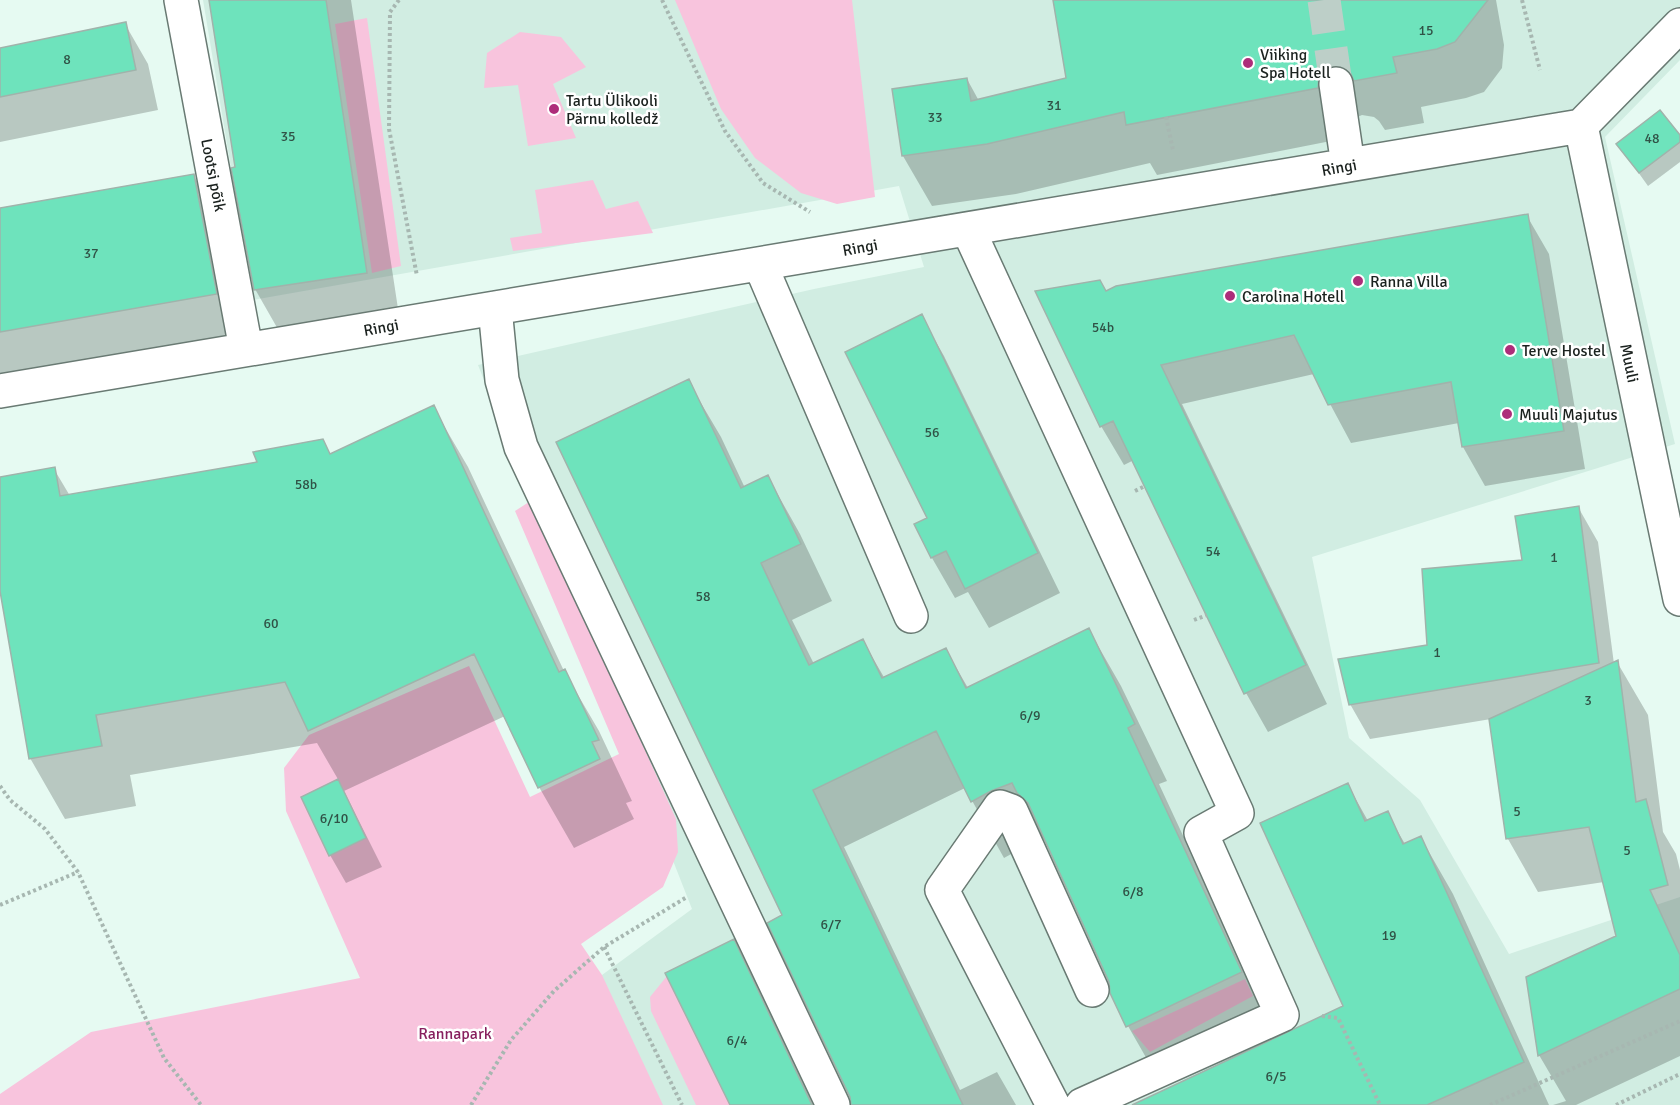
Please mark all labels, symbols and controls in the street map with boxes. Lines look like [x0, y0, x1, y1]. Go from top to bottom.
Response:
house number: 15 [1418, 22, 1434, 39]
place label: Viiking Spa Hotell [1260, 45, 1331, 83]
house number: 8 [63, 51, 71, 68]
marker: Viiking Spa Hotell [1241, 56, 1255, 70]
place label: Tartu Ülikooli Pärnu kolledž [566, 91, 658, 129]
house number: 31 [1046, 97, 1062, 114]
marker: Tartu Ülikooli Pärnu kolledž [547, 102, 561, 116]
house number: 33 [927, 109, 943, 126]
house number: 35 [280, 128, 296, 145]
house number: 48 [1644, 130, 1660, 147]
street label: Lootsi põik [196, 137, 230, 213]
street label: Ringi [1320, 155, 1358, 181]
street label: Ringi [841, 235, 879, 261]
house number: 37 [83, 245, 99, 262]
place label: Ranna Villa [1370, 272, 1448, 292]
marker: Ranna Villa [1351, 274, 1365, 288]
place label: Carolina Hotell [1242, 287, 1345, 307]
marker: Carolina Hotell [1223, 289, 1237, 303]
street label: Ringi [362, 315, 400, 341]
house number: 54b [1092, 319, 1114, 336]
place label: Terve Hostel [1522, 341, 1606, 361]
street label: Muuli [1615, 342, 1643, 385]
marker: Terve Hostel [1503, 343, 1517, 357]
place label: Muuli Majutus [1519, 405, 1618, 425]
marker: Muuli Majutus [1500, 407, 1514, 421]
house number: 56 [924, 424, 940, 441]
house number: 58b [295, 476, 317, 493]
house number: 54 [1205, 543, 1221, 560]
house number: 1 [1550, 549, 1558, 566]
house number: 58 [695, 588, 711, 605]
house number: 60 [263, 615, 279, 632]
house number: 1 [1433, 644, 1441, 661]
house number: 3 [1584, 692, 1592, 709]
house number: 6/9 [1019, 707, 1041, 724]
house number: 5 [1513, 803, 1521, 820]
house number: 6/10 [320, 810, 348, 827]
house number: 5 [1623, 842, 1631, 859]
house number: 6/8 [1122, 883, 1144, 900]
house number: 6/7 [820, 916, 842, 933]
house number: 19 [1381, 927, 1397, 944]
park label: Rannapark [418, 1024, 492, 1044]
house number: 6/4 [726, 1032, 748, 1049]
house number: 6/5 [1265, 1068, 1287, 1085]

